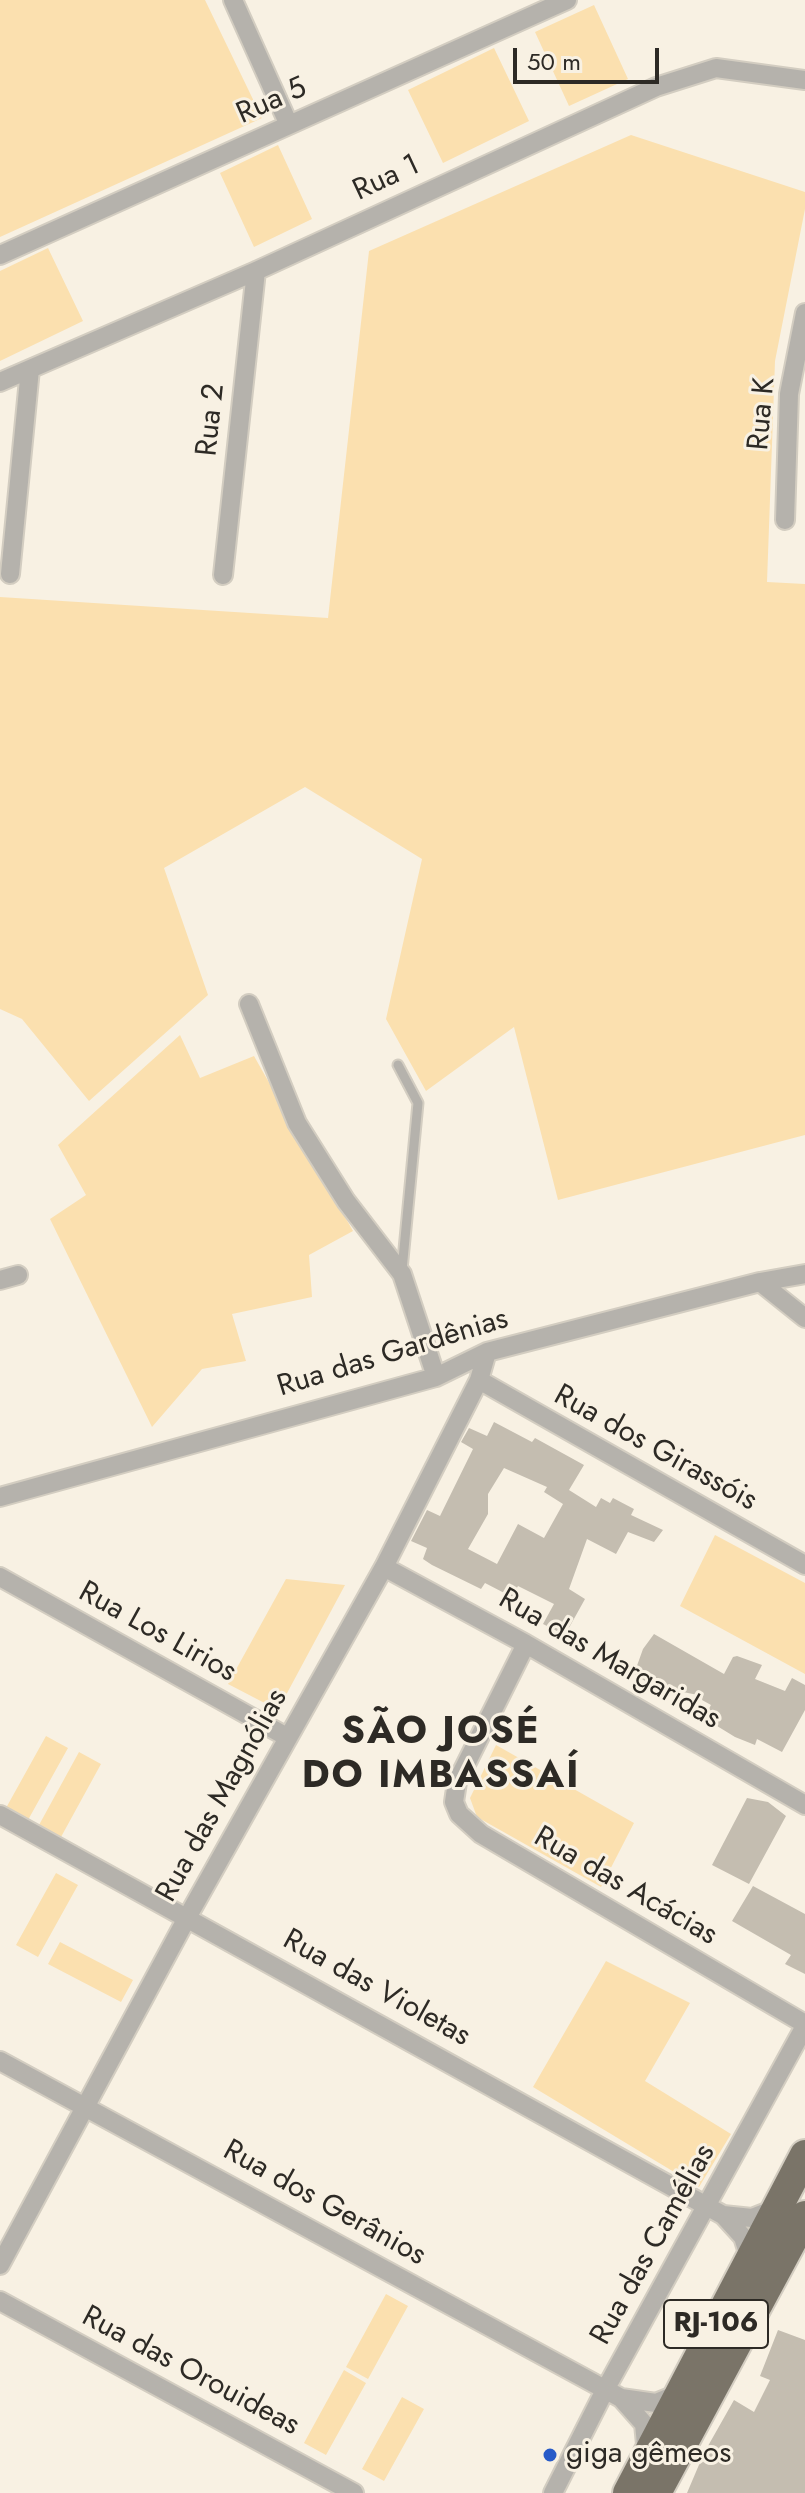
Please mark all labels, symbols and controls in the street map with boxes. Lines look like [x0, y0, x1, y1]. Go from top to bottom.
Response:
scale bar [517, 32, 663, 82]
text: 50 m [527, 44, 581, 79]
street label: Rua 5 [231, 71, 313, 133]
street label: Rua 1 [348, 148, 426, 210]
street label: Rua K [742, 376, 784, 452]
street label: Rua 2 [190, 382, 234, 458]
street label: Rua das Gardênias [273, 1302, 513, 1406]
street label: Rua dos Girassóis [547, 1378, 763, 1520]
street label: Rua Los Lirios [72, 1575, 242, 1691]
street label: Rua das Margaridas [492, 1582, 726, 1738]
street label: Rua das Magnólias [150, 1683, 296, 1909]
district label: SÃO JOSÉ DO IMBASSAÍ [302, 1711, 580, 1800]
street label: Rua das Acácias [527, 1820, 723, 1954]
street label: Rua das Violetas [276, 1923, 476, 2055]
street label: Rua dos Gerânios [216, 2133, 432, 2275]
street label: Rua das Camélias [584, 2138, 724, 2352]
street label: Rua das Orouideas [75, 2300, 305, 2444]
road number: RJ-106 [664, 2300, 768, 2348]
place label: giga gêmeos [566, 2437, 731, 2473]
marker: giga gêmeos [541, 2446, 559, 2464]

